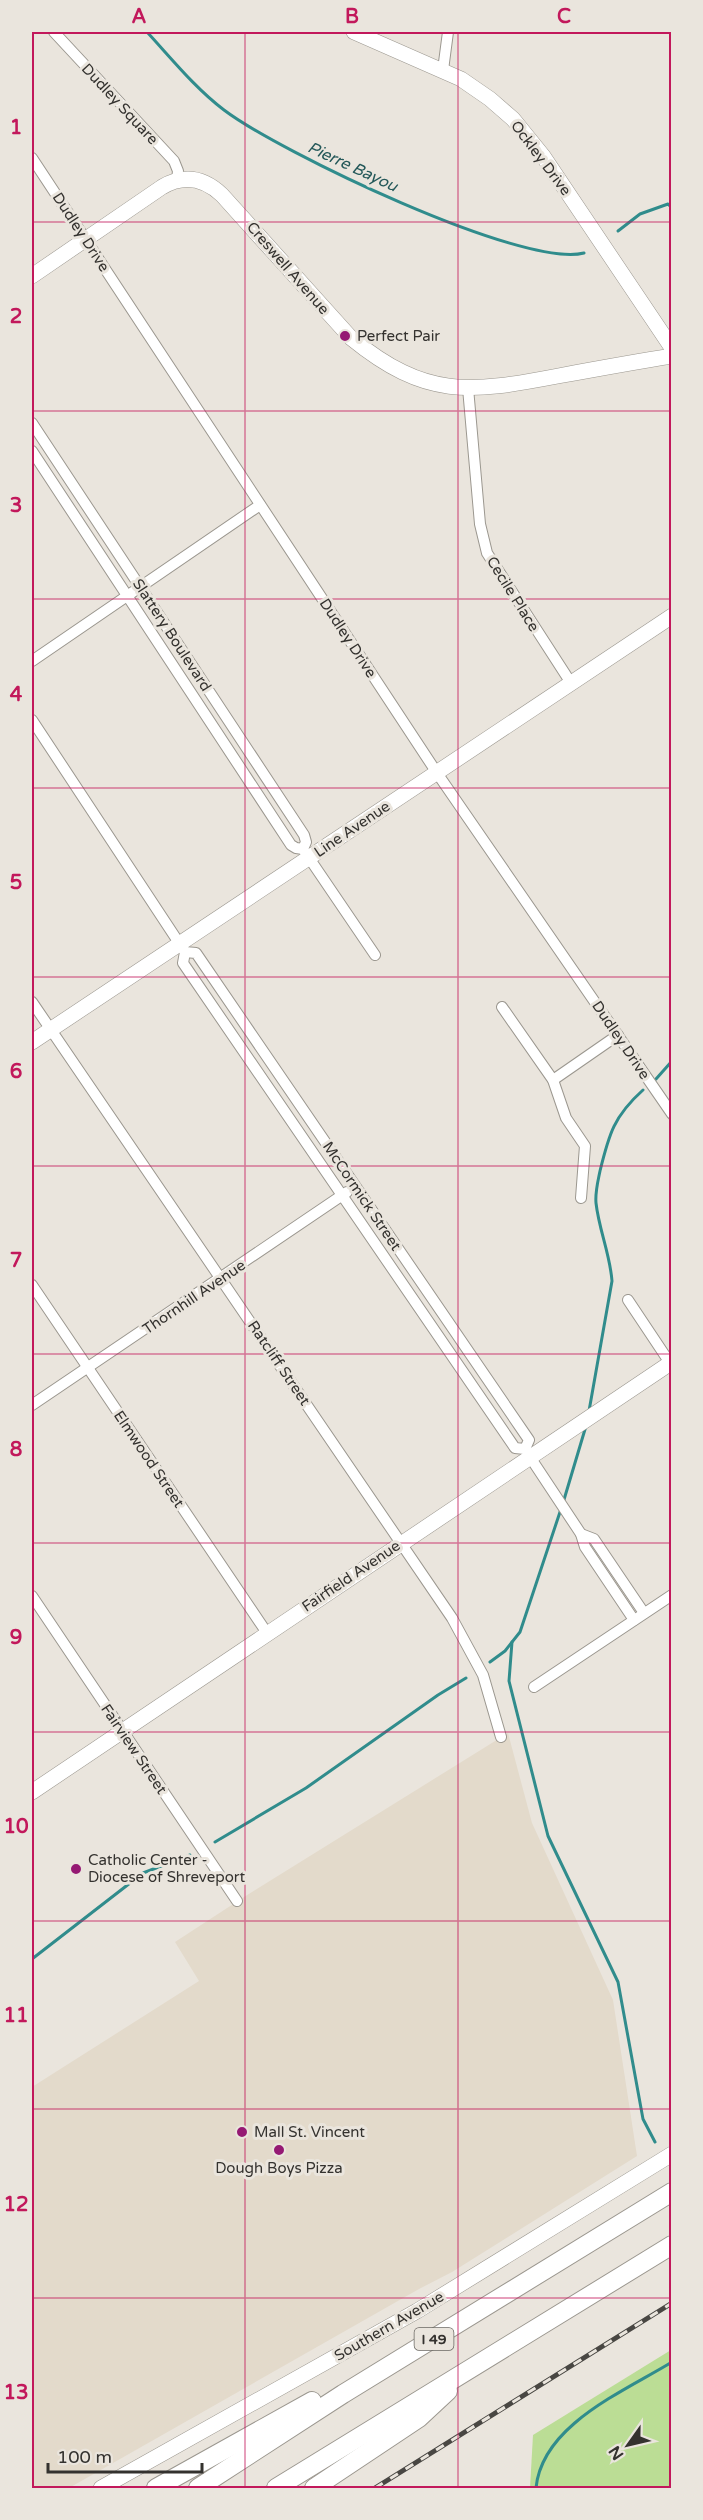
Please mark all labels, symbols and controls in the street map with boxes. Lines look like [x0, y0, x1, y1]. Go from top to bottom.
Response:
text: A [132, 5, 147, 29]
text: B [345, 5, 359, 29]
text: C [557, 5, 571, 29]
street label: Dudley Square [78, 60, 162, 148]
text: 1 [10, 116, 22, 140]
street label: Ockley Drive [507, 117, 575, 199]
water label: Pierre Bayou [304, 137, 402, 197]
street label: Dudley Drive [49, 189, 113, 275]
street label: Creswell Avenue [243, 218, 333, 318]
text: 2 [10, 305, 22, 329]
place label: Perfect Pair [357, 327, 440, 345]
marker: Perfect Pair [338, 329, 352, 343]
text: 3 [10, 494, 22, 518]
street label: Cecile Place [483, 553, 543, 635]
street label: Slattery Boulevard [129, 575, 215, 695]
street label: Dudley Drive [316, 595, 380, 681]
text: 4 [10, 683, 23, 707]
street label: Line Avenue [311, 797, 393, 861]
text: 5 [10, 871, 22, 895]
street label: Dudley Drive [588, 997, 654, 1083]
text: 6 [10, 1060, 22, 1084]
street label: McCormick Street [319, 1138, 405, 1254]
text: 7 [10, 1249, 22, 1273]
street label: Thornhill Avenue [139, 1256, 249, 1338]
street label: Ratcliff Street [244, 1317, 314, 1409]
street label: Elmwood Street [110, 1407, 188, 1511]
text: 8 [10, 1438, 22, 1462]
street label: Fairfield Avenue [298, 1536, 404, 1616]
text: 9 [10, 1626, 22, 1650]
street label: Fairview Street [97, 1701, 171, 1798]
text: 10 [3, 1815, 29, 1839]
place label: Catholic Center - Diocese of Shreveport [88, 1851, 246, 1886]
marker: Catholic Center - Diocese of Shreveport [69, 1862, 83, 1876]
text: 11 [3, 2004, 29, 2028]
place label: Mall St. Vincent [254, 2123, 365, 2141]
marker: Mall St. Vincent [235, 2125, 249, 2139]
marker: Dough Boys Pizza [272, 2143, 286, 2157]
place label: Dough Boys Pizza [215, 2159, 343, 2177]
text: 12 [3, 2193, 29, 2217]
street label: Southern Avenue [331, 2287, 447, 2365]
road number: I 49 [414, 2328, 454, 2350]
text: 13 [3, 2381, 29, 2405]
north arrow [598, 2415, 658, 2475]
scale bar [48, 2436, 202, 2474]
text: N [605, 2442, 628, 2464]
text: 100 m [57, 2446, 112, 2468]

